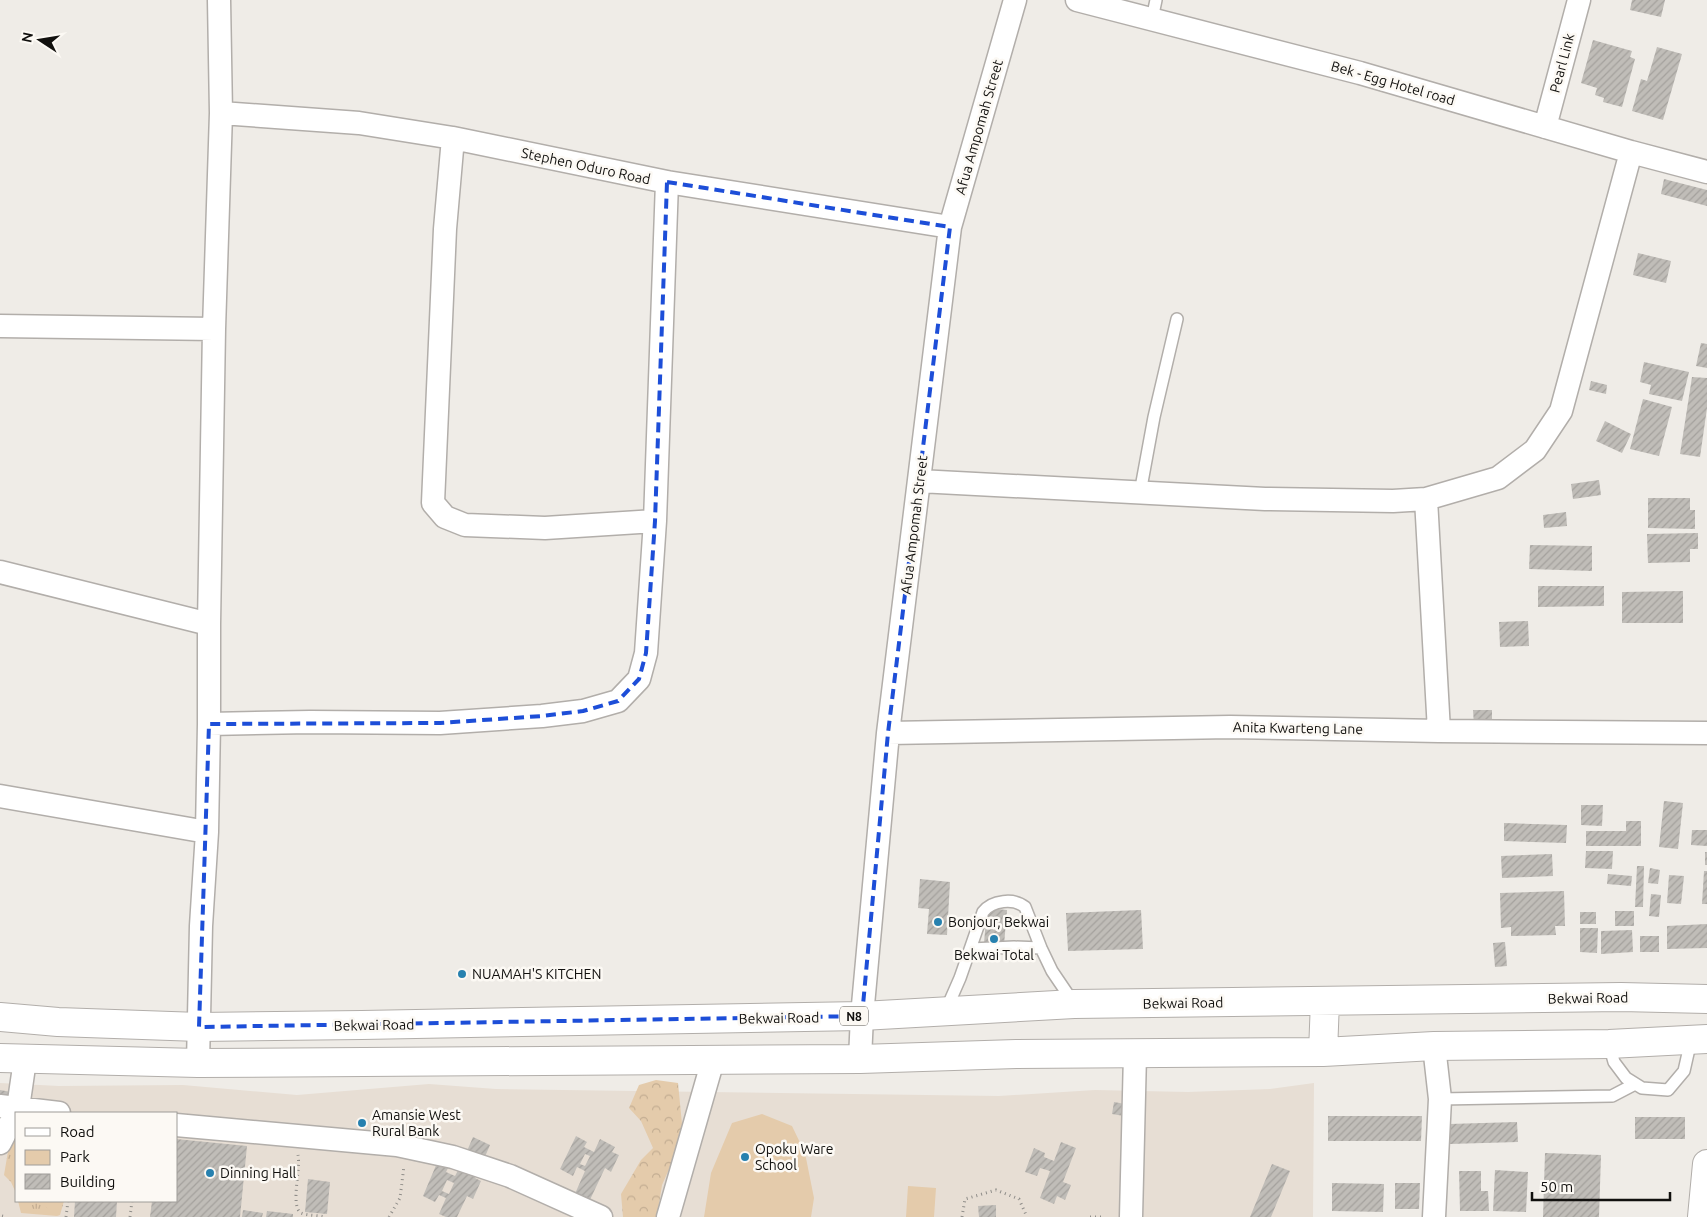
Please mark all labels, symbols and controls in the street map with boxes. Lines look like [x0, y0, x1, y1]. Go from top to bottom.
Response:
north arrow [15, 15, 65, 65]
text: N [18, 31, 36, 44]
street label: Pearl Link [1546, 32, 1578, 94]
street label: Afua Ampomah Street [952, 57, 1006, 196]
street label: Bek - Egg Hotel road [1329, 58, 1457, 108]
street label: Stephen Oduro Road [520, 144, 652, 188]
street label: Afua Ampomah Street [898, 454, 931, 595]
street label: Anita Kwarteng Lane [1233, 719, 1363, 737]
place label: Bonjour, Bekwai [948, 914, 1049, 930]
marker: Bonjour, Bekwai [932, 916, 944, 928]
marker: Bekwai Total [988, 933, 1000, 945]
place label: Bekwai Total [954, 947, 1034, 963]
place label: NUAMAH'S KITCHEN [472, 966, 601, 982]
marker: NUAMAH'S KITCHEN [456, 968, 468, 980]
street label: Bekwai Road [1548, 989, 1628, 1007]
street label: Bekwai Road [1143, 994, 1223, 1012]
road number: N8 [840, 1006, 868, 1026]
street label: Bekwai Road [739, 1009, 819, 1027]
street label: Bekwai Road [334, 1016, 414, 1034]
place label: Amansie West Rural Bank [372, 1107, 461, 1139]
legend [15, 1112, 178, 1202]
marker: Amansie West Rural Bank [356, 1117, 368, 1129]
text: Road [60, 1123, 95, 1140]
place label: Opoku Ware School [755, 1141, 833, 1173]
text: Park [60, 1148, 90, 1165]
marker: Opoku Ware School [739, 1151, 751, 1163]
place label: Dinning Hall [220, 1165, 297, 1181]
marker: Dinning Hall [204, 1167, 216, 1179]
scale bar [1532, 1170, 1670, 1202]
text: Building [60, 1173, 115, 1190]
text: 50 m [1540, 1178, 1573, 1195]

